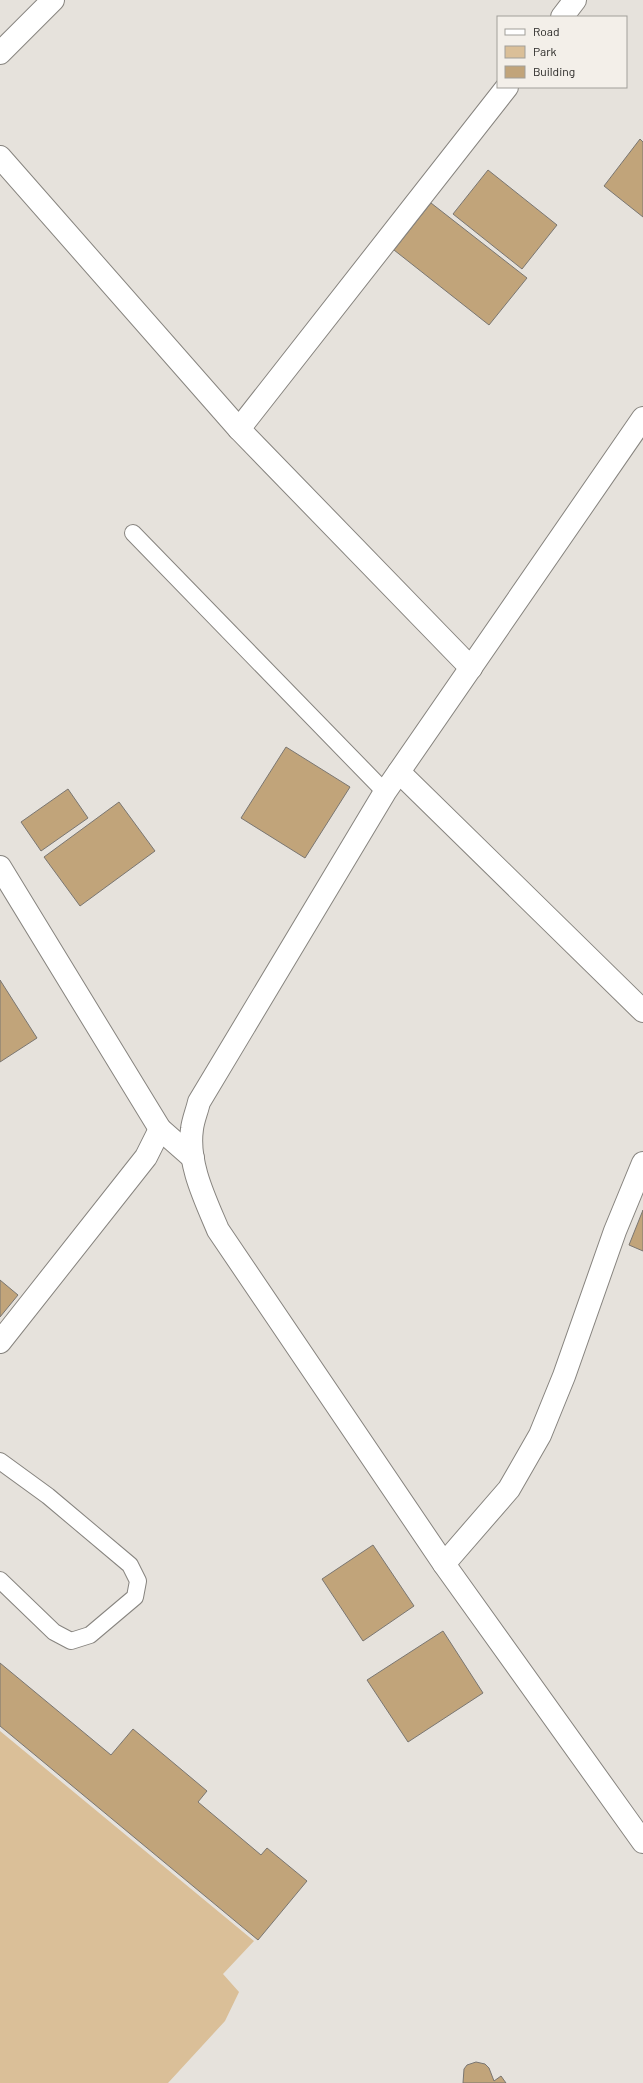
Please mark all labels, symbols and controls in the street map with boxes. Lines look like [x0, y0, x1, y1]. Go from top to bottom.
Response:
legend [497, 16, 627, 88]
text: Road [533, 24, 560, 38]
text: Park [533, 44, 557, 58]
text: Building [533, 64, 575, 78]

